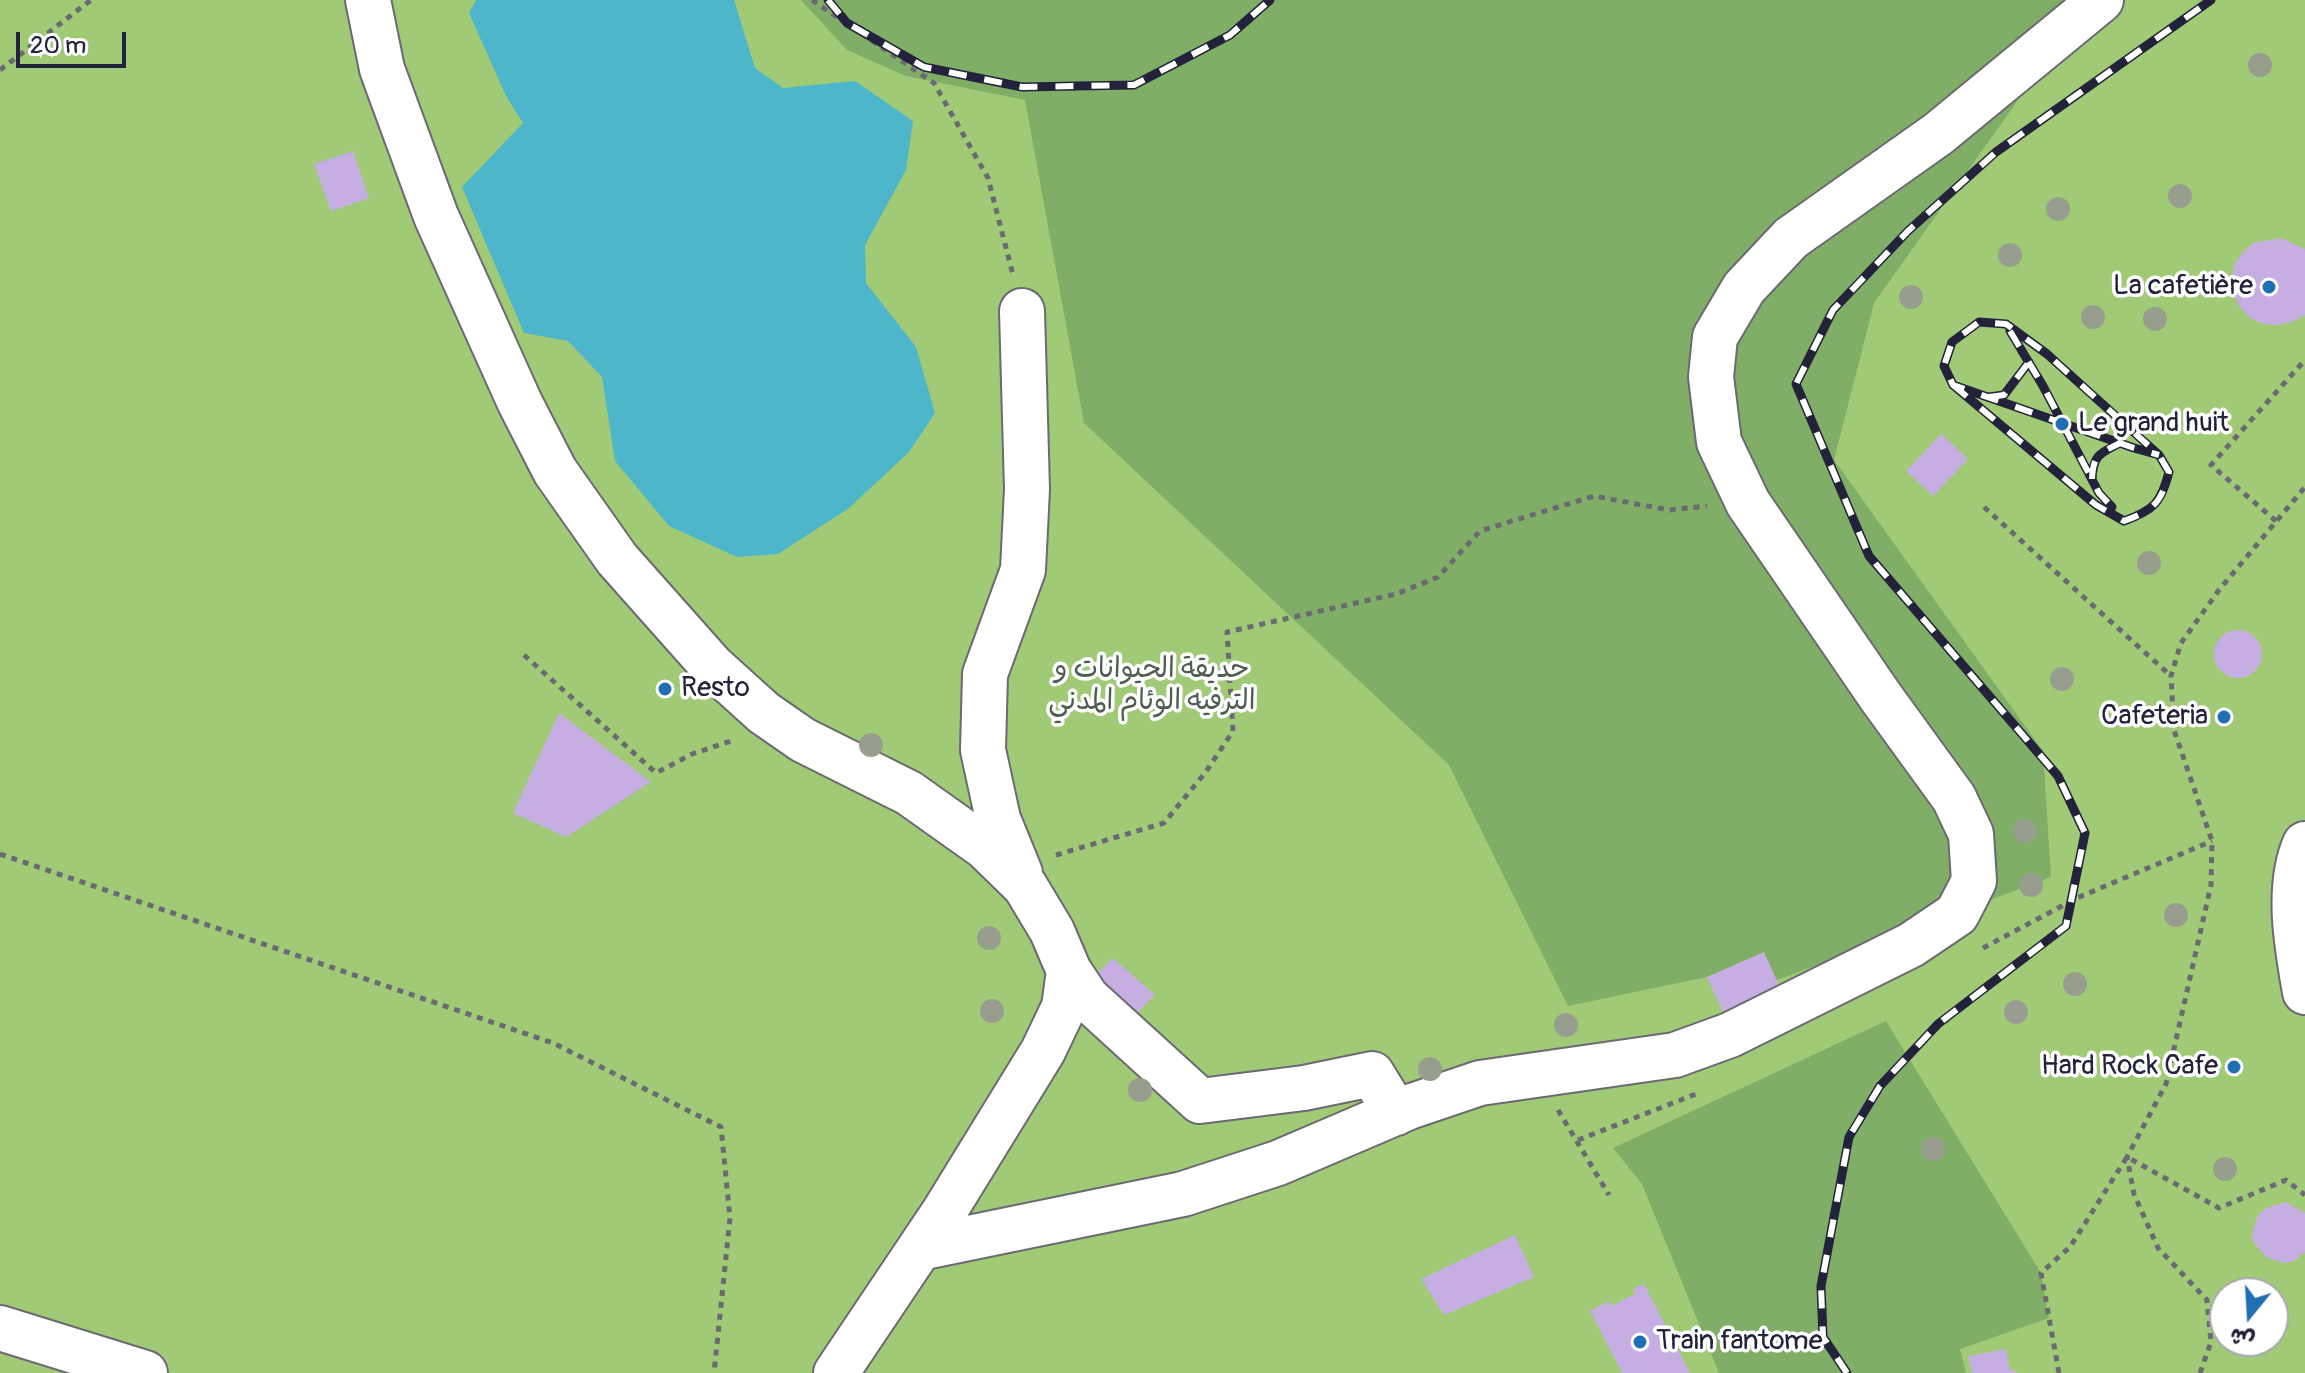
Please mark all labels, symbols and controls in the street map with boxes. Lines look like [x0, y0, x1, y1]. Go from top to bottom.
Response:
scale bar [20, 16, 130, 66]
text: 20 m [30, 31, 86, 60]
place label: La cafetière [2113, 270, 2253, 304]
marker: La cafetière [2260, 278, 2278, 296]
place label: Le grand huit [2078, 407, 2229, 441]
marker: Le grand huit [2053, 415, 2071, 433]
park label: حديقة الحيوانات و الترفيه الوئام المدني [1048, 653, 1256, 719]
place label: Resto [681, 672, 750, 706]
marker: Resto [656, 680, 674, 698]
place label: Cafeteria [2101, 700, 2208, 734]
marker: Cafeteria [2215, 708, 2233, 726]
place label: Hard Rock Cafe [2041, 1050, 2218, 1084]
marker: Hard Rock Cafe [2225, 1058, 2243, 1076]
north arrow [2209, 1277, 2289, 1357]
text: ش [2226, 1321, 2258, 1355]
place label: Train fantome [1656, 1325, 1822, 1359]
marker: Train fantome [1631, 1333, 1649, 1351]

